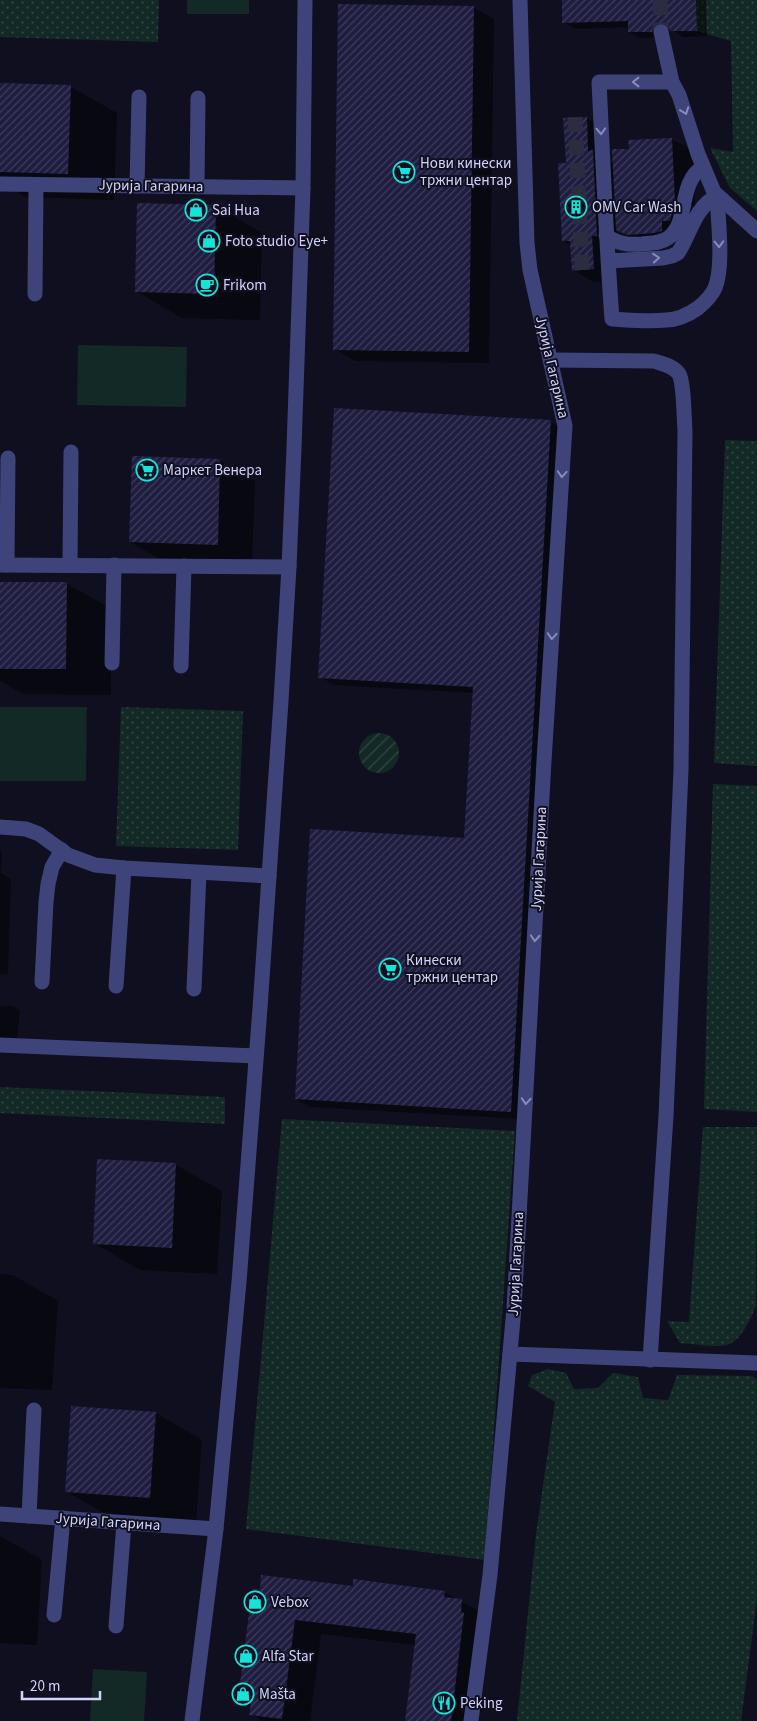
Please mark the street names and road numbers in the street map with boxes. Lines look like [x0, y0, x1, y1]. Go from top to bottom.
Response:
street label: Јурија Гагарина [98, 175, 204, 197]
street label: Јурија Гагарина [530, 314, 574, 420]
street label: Јурија Гагарина [526, 806, 552, 912]
street label: Јурија Гагарина [503, 1211, 529, 1317]
street label: Јурија Гагарина [55, 1508, 161, 1536]

